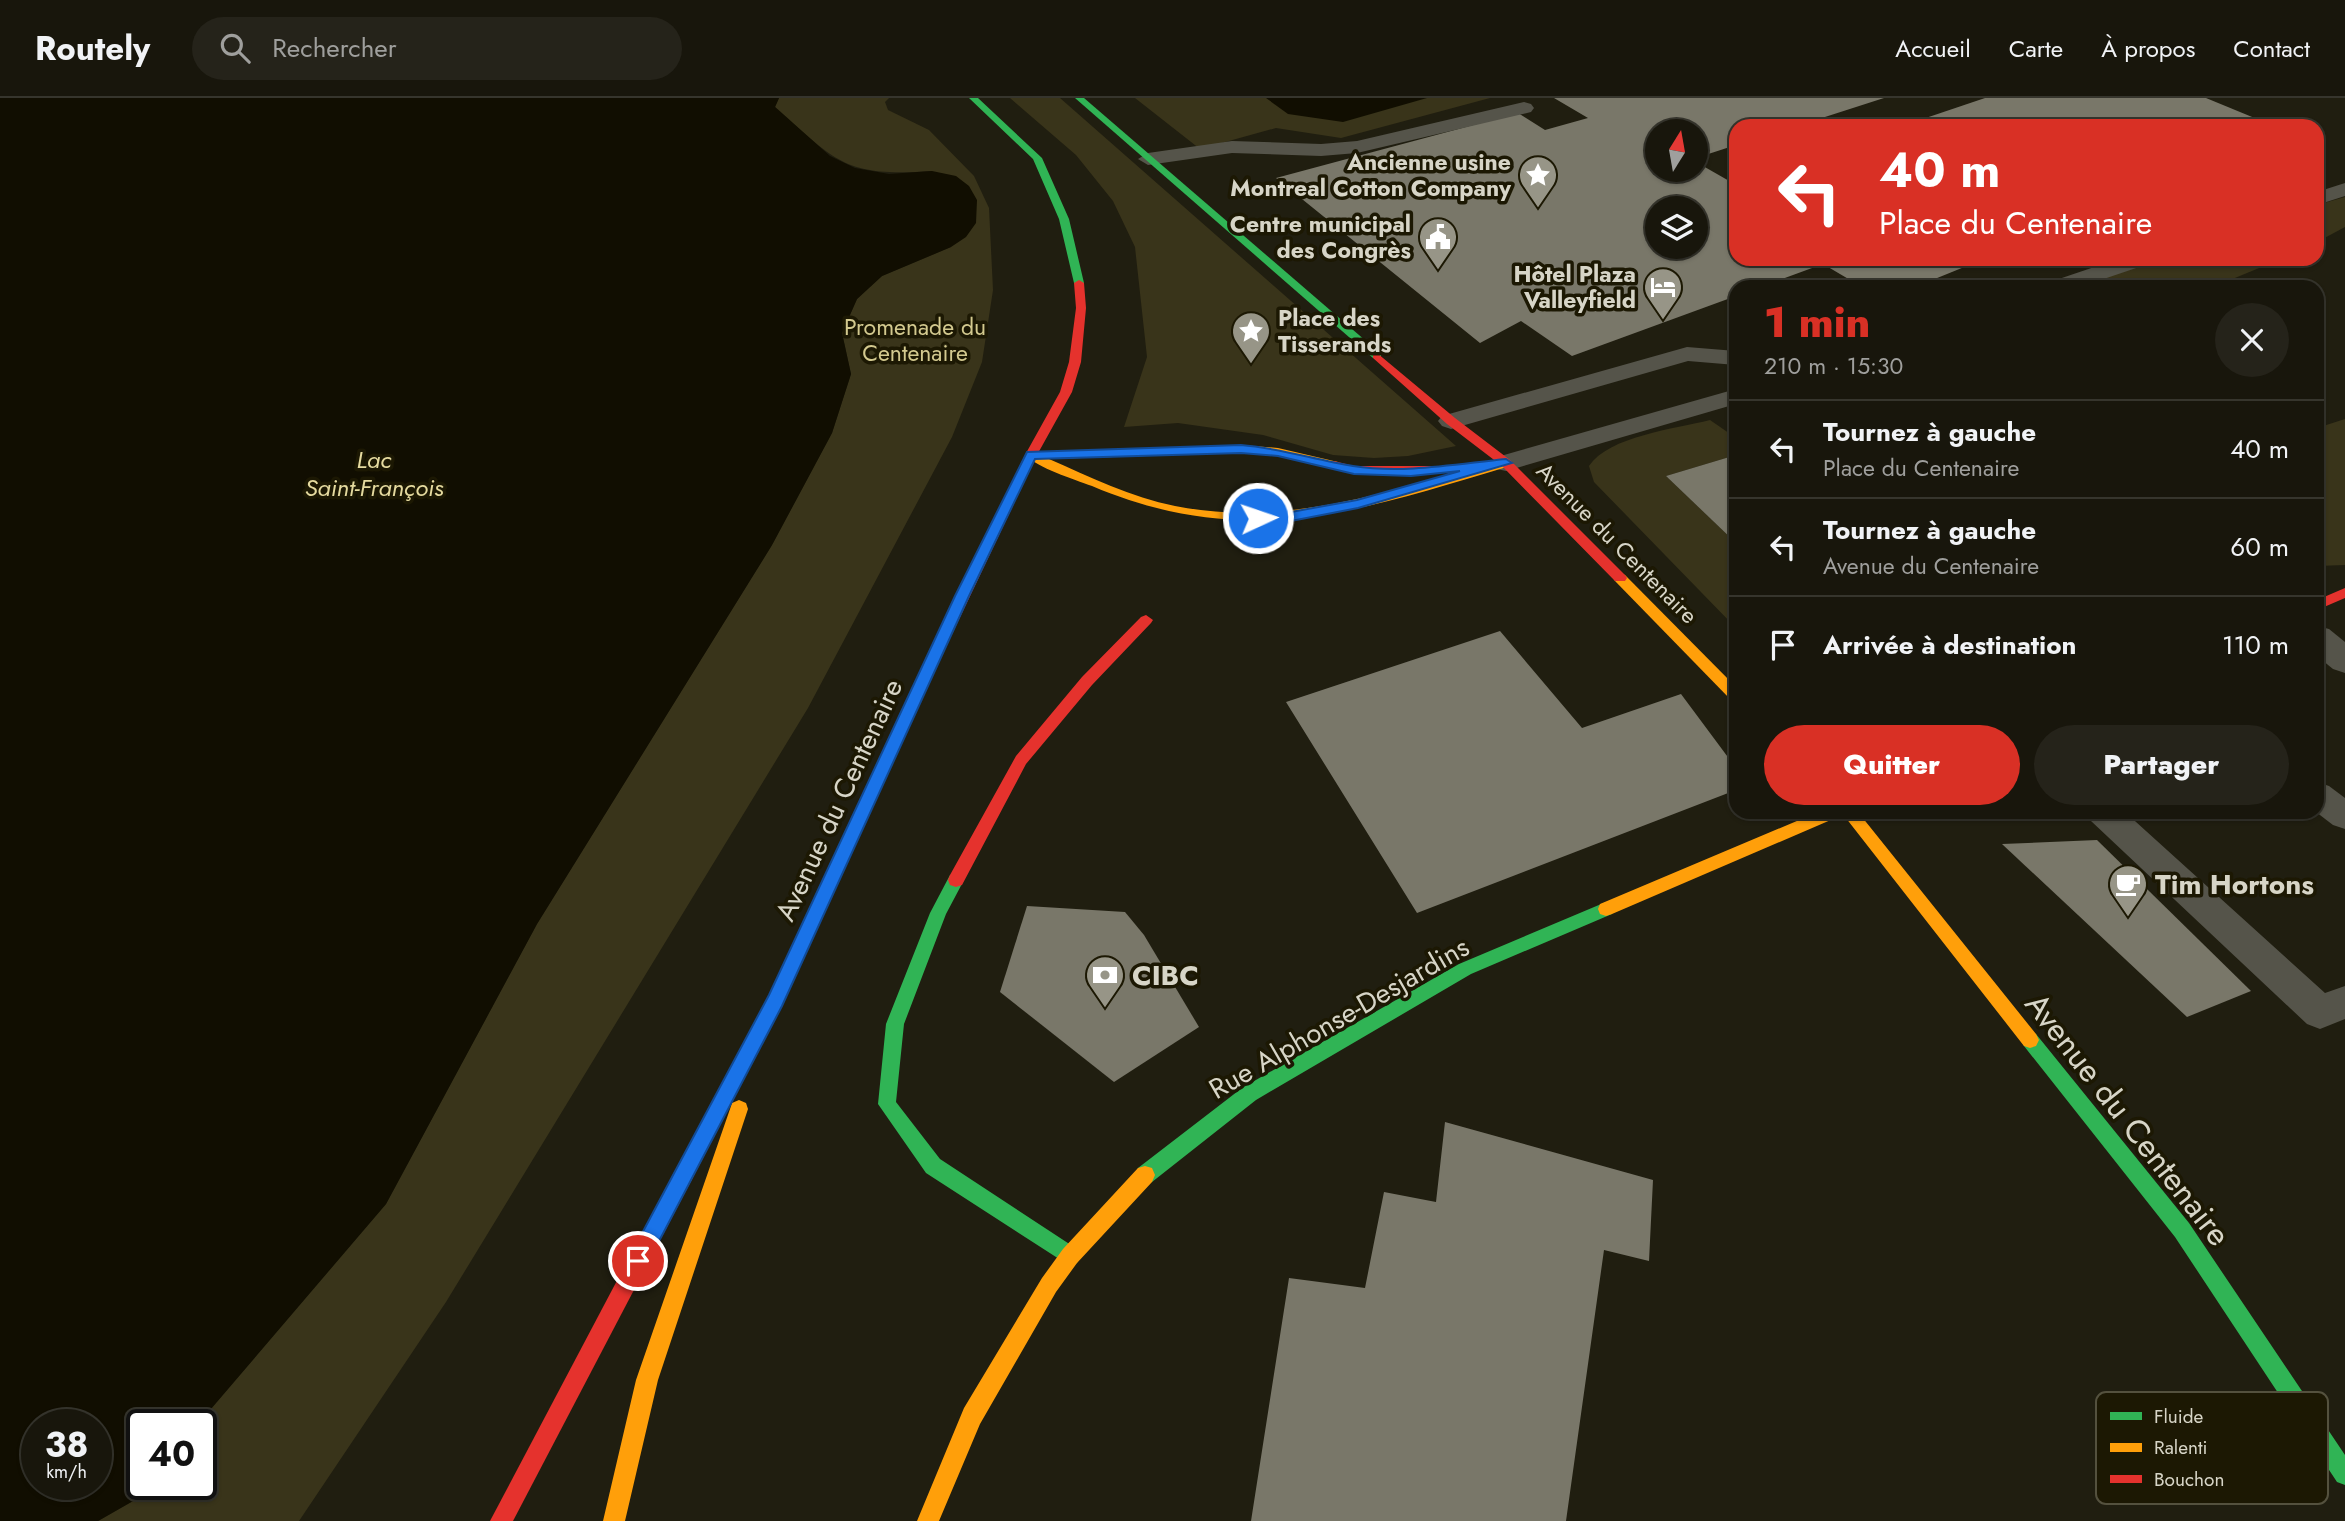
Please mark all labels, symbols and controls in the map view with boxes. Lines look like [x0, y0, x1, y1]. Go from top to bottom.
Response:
search box [192, 17, 682, 80]
text: Routely [35, 25, 150, 72]
icon: search [216, 29, 254, 67]
text: Rechercher [272, 29, 397, 67]
text: Accueil [1895, 31, 1971, 66]
text: Carte [2009, 31, 2063, 66]
text: À propos [2101, 31, 2195, 66]
text: Contact [2233, 31, 2310, 66]
north arrow [1645, 119, 1708, 182]
map controls [1645, 119, 1708, 259]
text: 40 m [1879, 135, 2001, 205]
place label: Ancienne usine Montreal Cotton Company [1230, 145, 1512, 205]
icon: left [1764, 147, 1855, 238]
place icon: Ancienne usine Montreal Cotton Company [1517, 154, 1559, 209]
button: layers [1645, 196, 1708, 259]
text: Place du Centenaire [1879, 200, 2152, 246]
place label: Centre municipal des Congrès [1230, 207, 1411, 267]
public building icon: Centre municipal des Congrès [1417, 216, 1459, 271]
place label: Hôtel Plaza Valleyfield [1513, 257, 1636, 317]
hotel icon: Hôtel Plaza Valleyfield [1642, 266, 1684, 321]
text: 1 min [1764, 292, 1870, 353]
place label: Place des Tisserands [1278, 301, 1391, 361]
button: close [2215, 303, 2289, 377]
park label: Promenade du Centenaire [844, 310, 986, 370]
place icon: Place des Tisserands [1230, 310, 1272, 365]
text: 210 m · 15:30 [1764, 349, 1903, 383]
text: Tournez à gauche [1823, 413, 2036, 451]
icon: left [1764, 430, 1802, 468]
text: 40 m [2230, 430, 2289, 468]
water label: Lac Saint-François [305, 442, 444, 505]
text: Place du Centenaire [1823, 451, 2019, 485]
street label: Avenue du Centenaire [1529, 455, 1706, 632]
position arrow [1221, 481, 1295, 555]
text: Tournez à gauche [1823, 511, 2036, 549]
icon: left [1764, 528, 1802, 566]
text: 60 m [2230, 528, 2289, 566]
text: Avenue du Centenaire [1823, 549, 2039, 583]
icon: arrive [1764, 626, 1802, 664]
text: Arrivée à destination [1823, 626, 2076, 664]
text: 110 m [2222, 626, 2289, 664]
street label: Avenue du Centenaire [765, 672, 913, 928]
button: Quitter [1764, 725, 2020, 805]
button: Partager [2034, 725, 2289, 805]
cafe icon: Tim Hortons [2107, 863, 2149, 918]
place label: Tim Hortons [2155, 864, 2314, 905]
street label: Rue Alphonse-Desjardins [1201, 927, 1477, 1109]
bank icon: CIBC [1084, 954, 1126, 1009]
place label: CIBC [1132, 955, 1199, 996]
street label: Avenue du Centenaire [2014, 982, 2242, 1256]
pin [608, 1231, 668, 1291]
icon: arrive [619, 1242, 657, 1280]
legend [2096, 1392, 2328, 1504]
text: Fluide [2154, 1403, 2204, 1430]
speed limit sign: 40 [126, 1409, 217, 1500]
text: 38 [45, 1420, 88, 1470]
text: Ralenti [2154, 1434, 2207, 1461]
text: km/h [46, 1459, 87, 1485]
text: Bouchon [2154, 1466, 2224, 1493]

